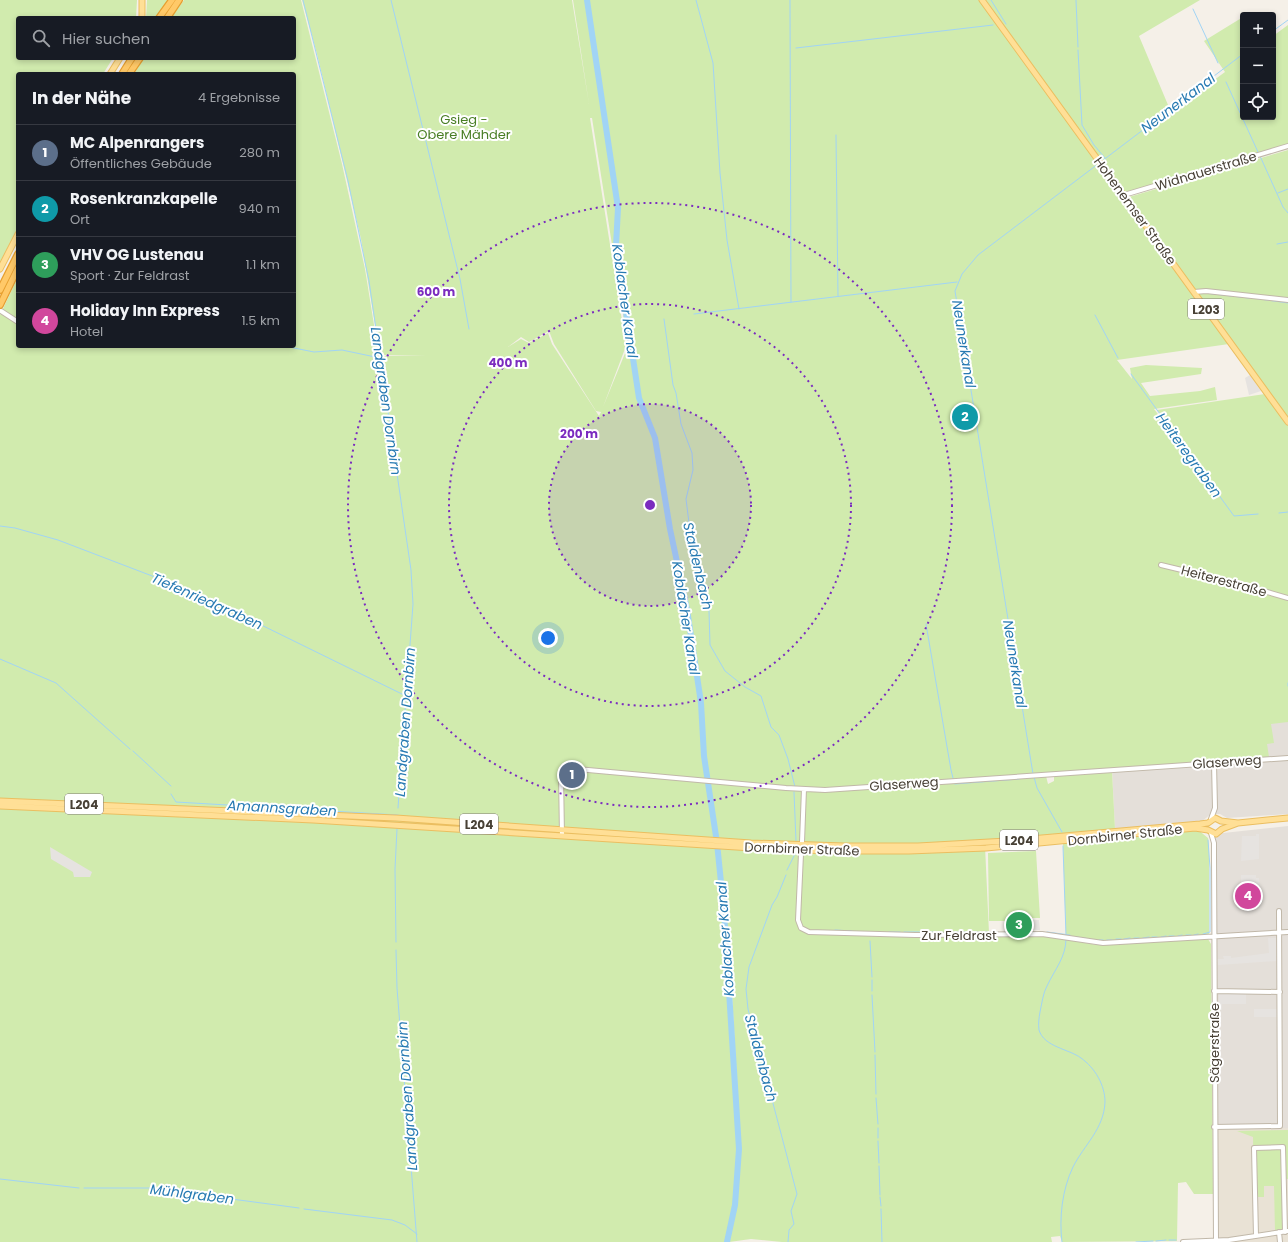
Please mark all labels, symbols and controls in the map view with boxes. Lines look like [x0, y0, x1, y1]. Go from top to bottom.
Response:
map controls [1240, 12, 1276, 120]
button: + [1240, 12, 1276, 48]
search box [16, 16, 296, 60]
icon: search [30, 27, 52, 49]
text: Hier suchen [62, 28, 150, 49]
button: − [1240, 48, 1276, 84]
water label: Neunerkanal [1136, 68, 1220, 138]
button: locate [1240, 84, 1276, 120]
text: In der Nähe [32, 86, 131, 110]
text: 4 Ergebnisse [198, 88, 280, 107]
park label: Gsieg - Obere Mähder [417, 110, 511, 144]
text: MC Alpenrangers [70, 132, 204, 153]
text: 1 [43, 143, 47, 162]
text: 280 m [239, 143, 280, 162]
street label: Widnauerstraße [1153, 147, 1259, 195]
street label: Hohenemser Straße [1089, 153, 1181, 269]
text: Öffentliches Gebäude [70, 154, 212, 173]
text: Rosenkranzkapelle [70, 188, 217, 209]
text: 2 [41, 199, 49, 218]
text: 940 m [239, 199, 280, 218]
text: Ort [70, 210, 90, 229]
water label: Koblacher Kanal [607, 243, 643, 360]
text: VHV OG Lustenau [70, 244, 204, 265]
text: 3 [41, 255, 49, 274]
text: 1.1 km [245, 255, 280, 274]
text: Sport · Zur Feldrast [70, 266, 189, 285]
text: 600 m [417, 283, 456, 300]
water label: Neunerkanal [947, 299, 981, 390]
road number: L203 [1188, 299, 1224, 319]
text: Holiday Inn Express [70, 300, 220, 321]
text: 4 [41, 311, 49, 330]
text: 1.5 km [241, 311, 280, 330]
text: Hotel [70, 322, 103, 341]
water label: Landgraben Dornbirn [366, 326, 406, 476]
text: 400 m [488, 354, 528, 371]
pin: 2 [952, 402, 978, 432]
water label: Heiteregraben [1151, 408, 1227, 502]
text: 200 m [560, 425, 598, 442]
centre of rings [643, 498, 657, 512]
water label: Staldenbach [678, 520, 718, 612]
water label: Koblacher Kanal [667, 560, 705, 677]
street label: Heiterestraße [1179, 560, 1269, 602]
water label: Tiefenriedgraben [148, 567, 266, 635]
water label: Neunerkanal [998, 619, 1032, 710]
your location [538, 628, 558, 648]
water label: Landgraben Dornbirn [390, 647, 420, 797]
street label: Glaserweg [1192, 750, 1262, 774]
pin: 1 [559, 760, 585, 790]
street label: Glaserweg [869, 772, 939, 796]
road number: L204 [65, 794, 103, 814]
water label: Amannsgraben [226, 795, 337, 821]
road number: L204 [460, 814, 498, 834]
street label: Dornbirner Straße [1067, 820, 1183, 850]
road number: L204 [1000, 830, 1038, 850]
street label: Dornbirner Straße [744, 837, 860, 861]
water label: Koblacher Kanal [711, 880, 739, 997]
pin: 4 [1235, 881, 1261, 911]
pin: 3 [1006, 910, 1032, 940]
street label: Zur Feldrast [921, 926, 997, 945]
street label: Sägerstraße [1205, 1003, 1224, 1083]
water label: Staldenbach [740, 1012, 782, 1104]
water label: Landgraben Dornbirn [392, 1021, 422, 1171]
water label: Mühlgraben [149, 1179, 235, 1209]

